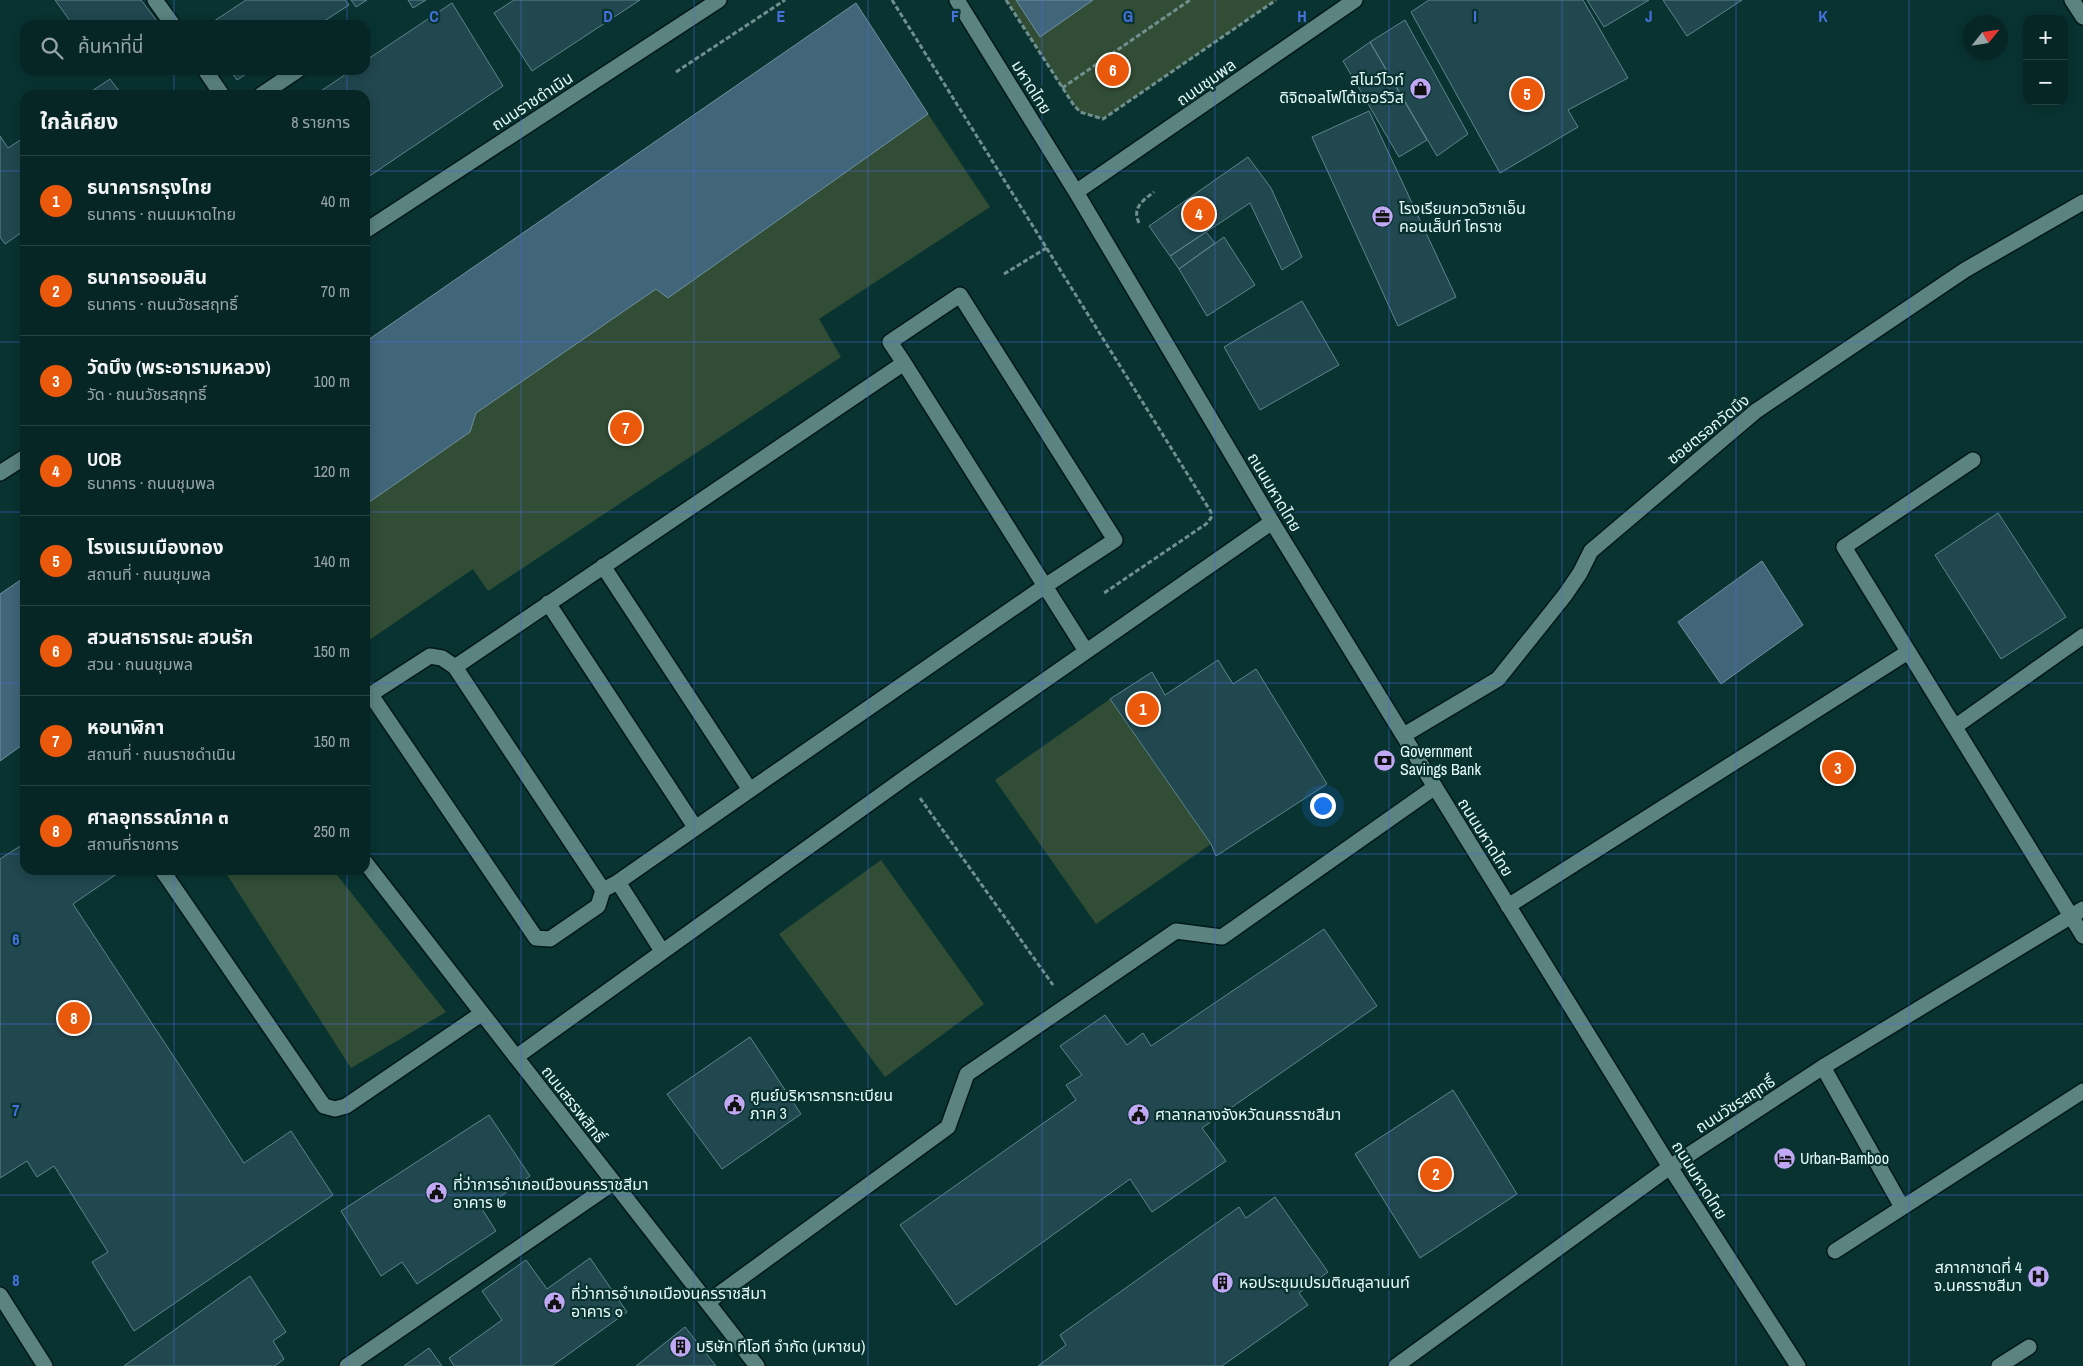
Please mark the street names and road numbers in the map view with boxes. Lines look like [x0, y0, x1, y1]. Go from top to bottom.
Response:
street label: ถนนชุมพล [1172, 53, 1240, 111]
street label: มหาดไทย [1007, 56, 1057, 118]
street label: ถนนราชดำเนิน [487, 66, 577, 136]
street label: ซอยตรอกวัดบึง [1662, 389, 1754, 469]
street label: ถนนมหาดไทย [1243, 448, 1307, 536]
street label: ถนนมหาดไทย [1453, 793, 1519, 881]
street label: ถนนสรรพสิทธิ์ [537, 1061, 611, 1148]
street label: ถนนวัชรสฤทธิ์ [1691, 1070, 1779, 1138]
street label: ถนนมหาดไทย [1667, 1136, 1733, 1224]

